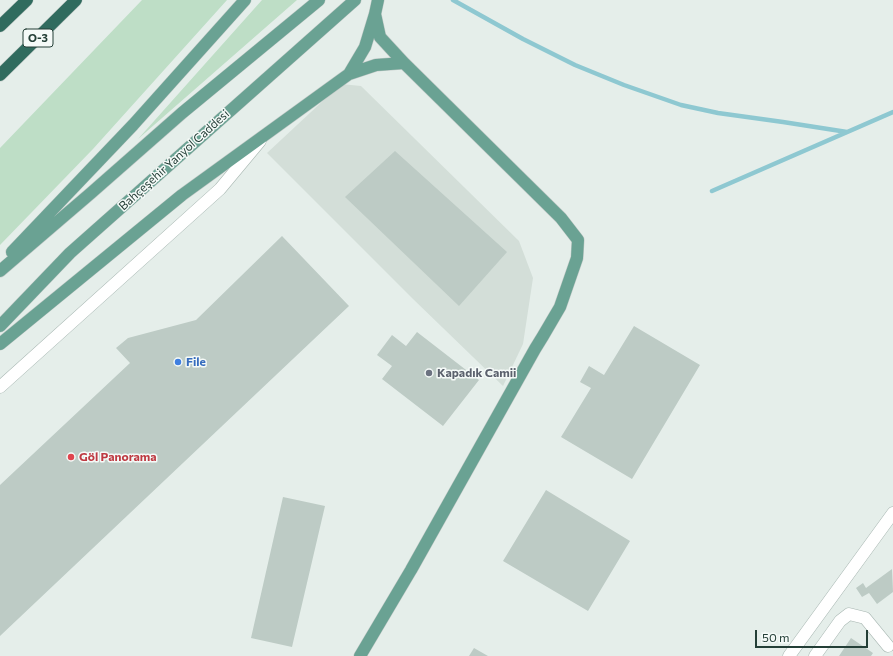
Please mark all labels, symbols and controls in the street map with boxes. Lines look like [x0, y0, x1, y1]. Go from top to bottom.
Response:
road number: O-3 [23, 29, 53, 47]
street label: Bahçeşehir Yanyol Caddesi [116, 107, 232, 213]
place label: File [186, 355, 206, 369]
marker: File [173, 357, 183, 367]
place label: Kapadık Camii [437, 366, 516, 380]
marker: Kapadık Camii [424, 368, 434, 378]
place label: Göl Panorama [79, 450, 157, 464]
marker: Göl Panorama [66, 452, 76, 462]
scale bar [757, 622, 870, 648]
text: 50 m [762, 630, 790, 644]

